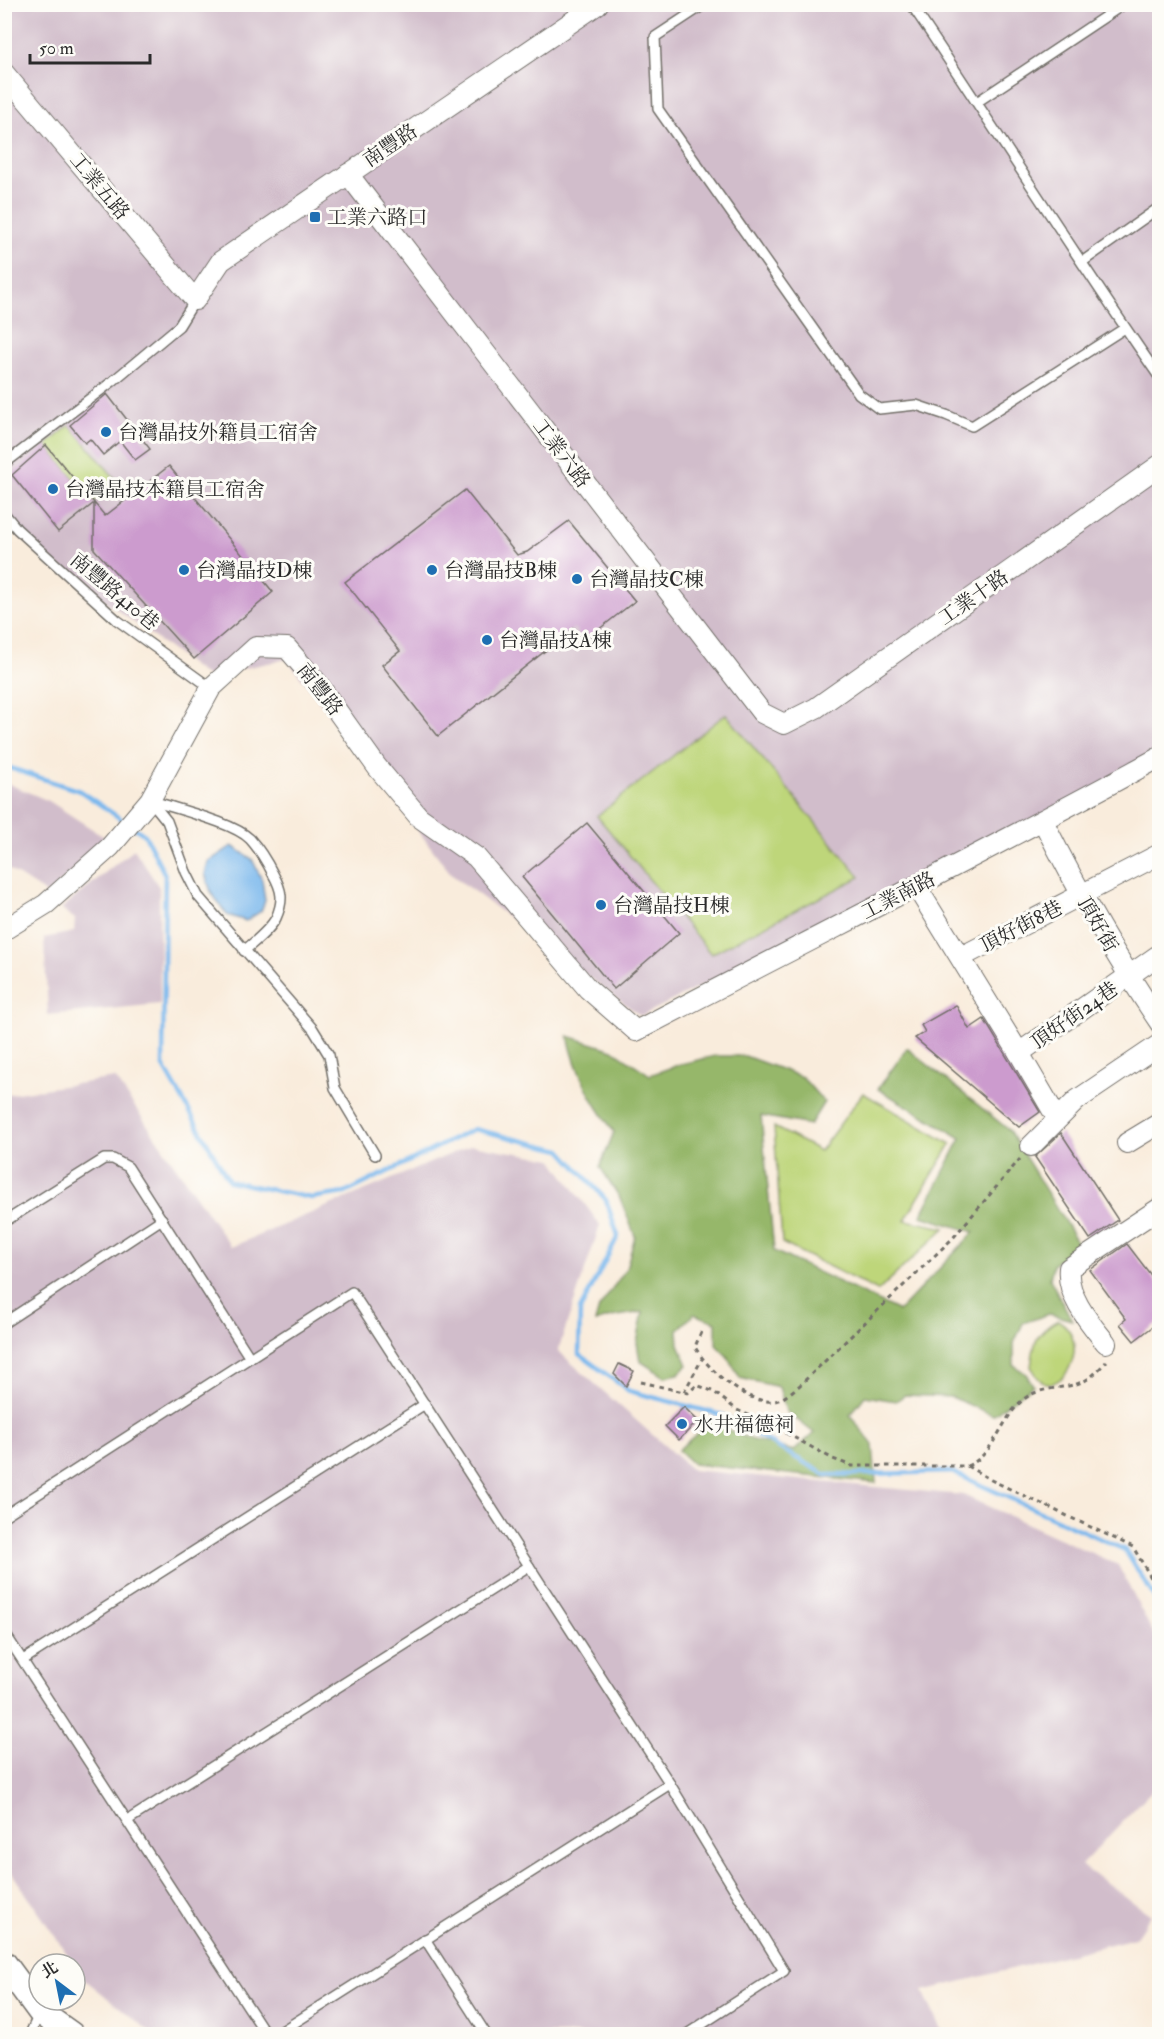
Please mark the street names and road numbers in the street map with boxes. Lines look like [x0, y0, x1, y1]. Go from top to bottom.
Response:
street label: 南豐路 [358, 118, 422, 173]
street label: 工業五路 [64, 148, 135, 225]
street label: 工業六路 [528, 414, 596, 493]
street label: 南豐路410巷 [65, 547, 164, 636]
street label: 工業十路 [933, 564, 1013, 631]
street label: 南豐路 [291, 658, 348, 721]
street label: 工業南路 [857, 866, 940, 925]
street label: 頂好街 [1072, 892, 1123, 956]
street label: 頂好街8巷 [976, 895, 1067, 958]
street label: 頂好街24巷 [1026, 976, 1123, 1055]

